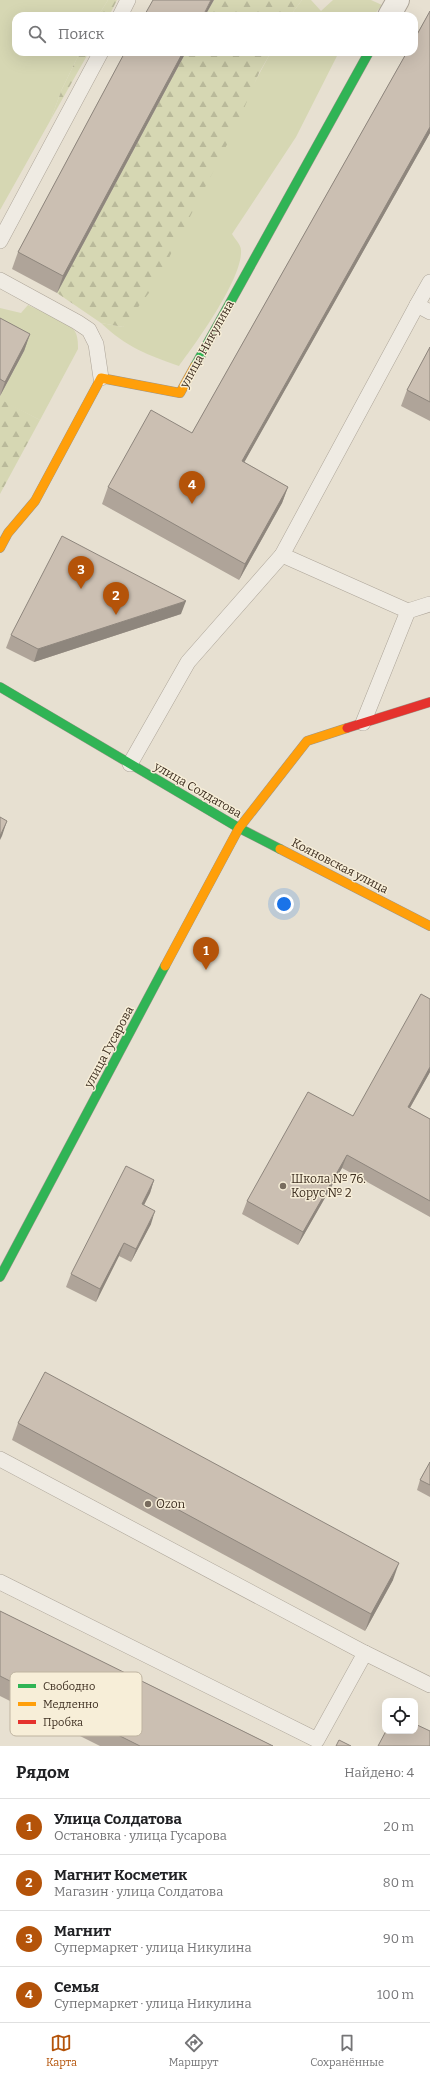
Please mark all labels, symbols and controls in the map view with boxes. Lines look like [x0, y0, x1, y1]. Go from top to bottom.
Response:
search box [12, 12, 418, 56]
icon: search [26, 23, 48, 45]
text: Поиск [58, 25, 104, 43]
street label: улица Никулина [177, 298, 237, 391]
pin: 4 [179, 471, 205, 504]
pin: 3 [68, 556, 94, 589]
pin: 2 [103, 582, 129, 615]
street label: улица Солдатова [151, 759, 245, 821]
street label: Кояновская улица [289, 836, 391, 897]
your location [274, 894, 294, 914]
pin: 1 [193, 937, 219, 970]
street label: улица Гусарова [81, 1003, 137, 1091]
place label: Школа № 76. Корус № 2 [291, 1172, 366, 1200]
marker: Школа № 76. Корус № 2 [278, 1181, 288, 1191]
place label: Ozon [156, 1497, 186, 1511]
marker: Ozon [143, 1499, 153, 1509]
legend [10, 1672, 142, 1736]
text: Свободно [43, 1680, 95, 1693]
text: Медленно [43, 1698, 99, 1711]
map controls [382, 1698, 418, 1734]
button: locate [382, 1698, 418, 1734]
text: Пробка [43, 1716, 83, 1729]
text: Рядом [16, 1762, 69, 1783]
text: Найдено: 4 [344, 1765, 414, 1780]
text: Улица Солдатова [54, 1810, 182, 1828]
text: 1 [26, 1819, 32, 1834]
text: 20 m [384, 1819, 414, 1834]
text: Остановка · улица Гусарова [54, 1828, 227, 1843]
text: Магнит Косметик [54, 1866, 187, 1884]
text: 2 [25, 1875, 33, 1890]
text: 80 m [383, 1875, 414, 1890]
text: Магазин · улица Солдатова [54, 1884, 223, 1899]
text: Магнит [54, 1922, 111, 1940]
text: 3 [25, 1931, 33, 1946]
text: 90 m [383, 1931, 414, 1946]
text: Супермаркет · улица Никулина [54, 1940, 252, 1955]
text: Семья [54, 1978, 99, 1996]
text: 4 [25, 1987, 33, 2002]
text: 100 m [377, 1987, 414, 2002]
text: Супермаркет · улица Никулина [54, 1996, 252, 2011]
tab: Карта [46, 2032, 77, 2069]
tab: Маршрут [169, 2032, 218, 2069]
tab: Сохранённые [310, 2032, 384, 2069]

